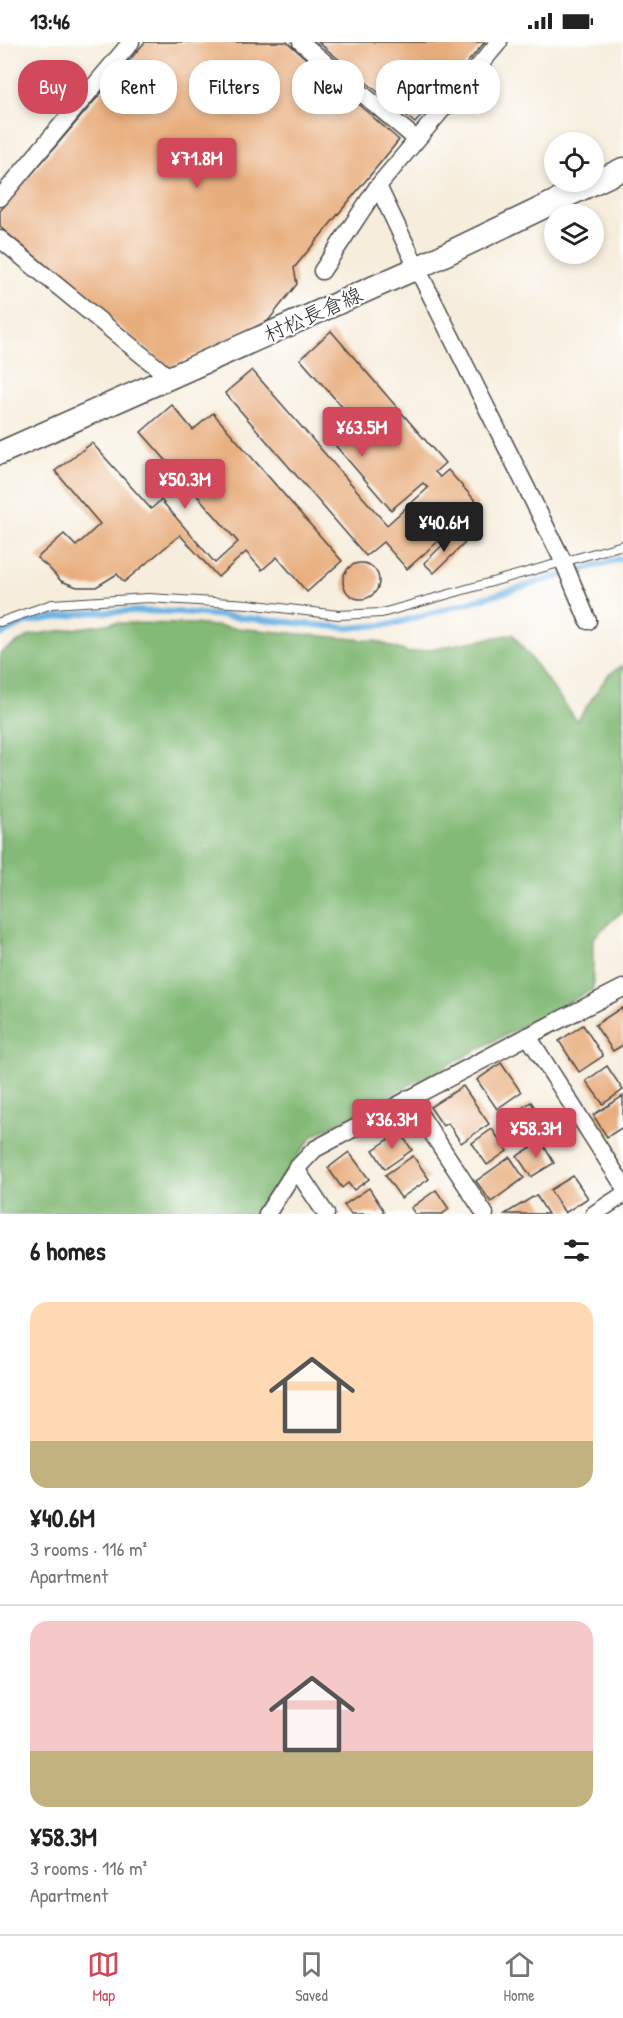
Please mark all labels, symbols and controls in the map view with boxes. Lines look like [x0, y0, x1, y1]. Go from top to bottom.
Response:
text: 13:46 [30, 6, 70, 36]
chip: Buy [18, 60, 88, 114]
chip: Rent [100, 60, 177, 114]
chip: Filters [189, 60, 280, 114]
chip: New [292, 60, 364, 114]
chip: Apartment [376, 60, 500, 114]
map controls [544, 132, 604, 264]
button: locate [544, 132, 604, 192]
pin: ¥71.8M [148, 138, 246, 189]
text: ¥71.8M [171, 144, 223, 171]
button: layers [544, 204, 604, 264]
street label: 村松長倉線 [259, 279, 367, 349]
pin: ¥63.5M [313, 407, 411, 458]
text: ¥63.5M [337, 413, 387, 440]
pin: ¥50.3M [136, 459, 234, 510]
text: ¥50.3M [159, 465, 211, 492]
pin: ¥40.6M [395, 502, 493, 553]
text: ¥40.6M [419, 508, 469, 535]
pin: ¥36.3M [343, 1099, 441, 1150]
text: ¥36.3M [366, 1105, 418, 1132]
pin: ¥58.3M [487, 1108, 585, 1159]
text: ¥58.3M [510, 1114, 562, 1141]
text: 6 homes [30, 1233, 106, 1268]
icon: filters [560, 1234, 593, 1267]
icon: home [258, 1341, 366, 1449]
text: ¥40.6M [30, 1500, 95, 1535]
text: 3 rooms · 116 m² [30, 1535, 147, 1562]
text: Apartment [30, 1562, 108, 1589]
icon: home [258, 1660, 366, 1768]
text: ¥58.3M [30, 1819, 97, 1854]
text: 3 rooms · 116 m² [30, 1854, 147, 1881]
text: Apartment [30, 1881, 108, 1908]
tab: Map [87, 1948, 120, 2006]
tab: Saved [295, 1948, 328, 2006]
tab: Home [503, 1948, 536, 2006]

